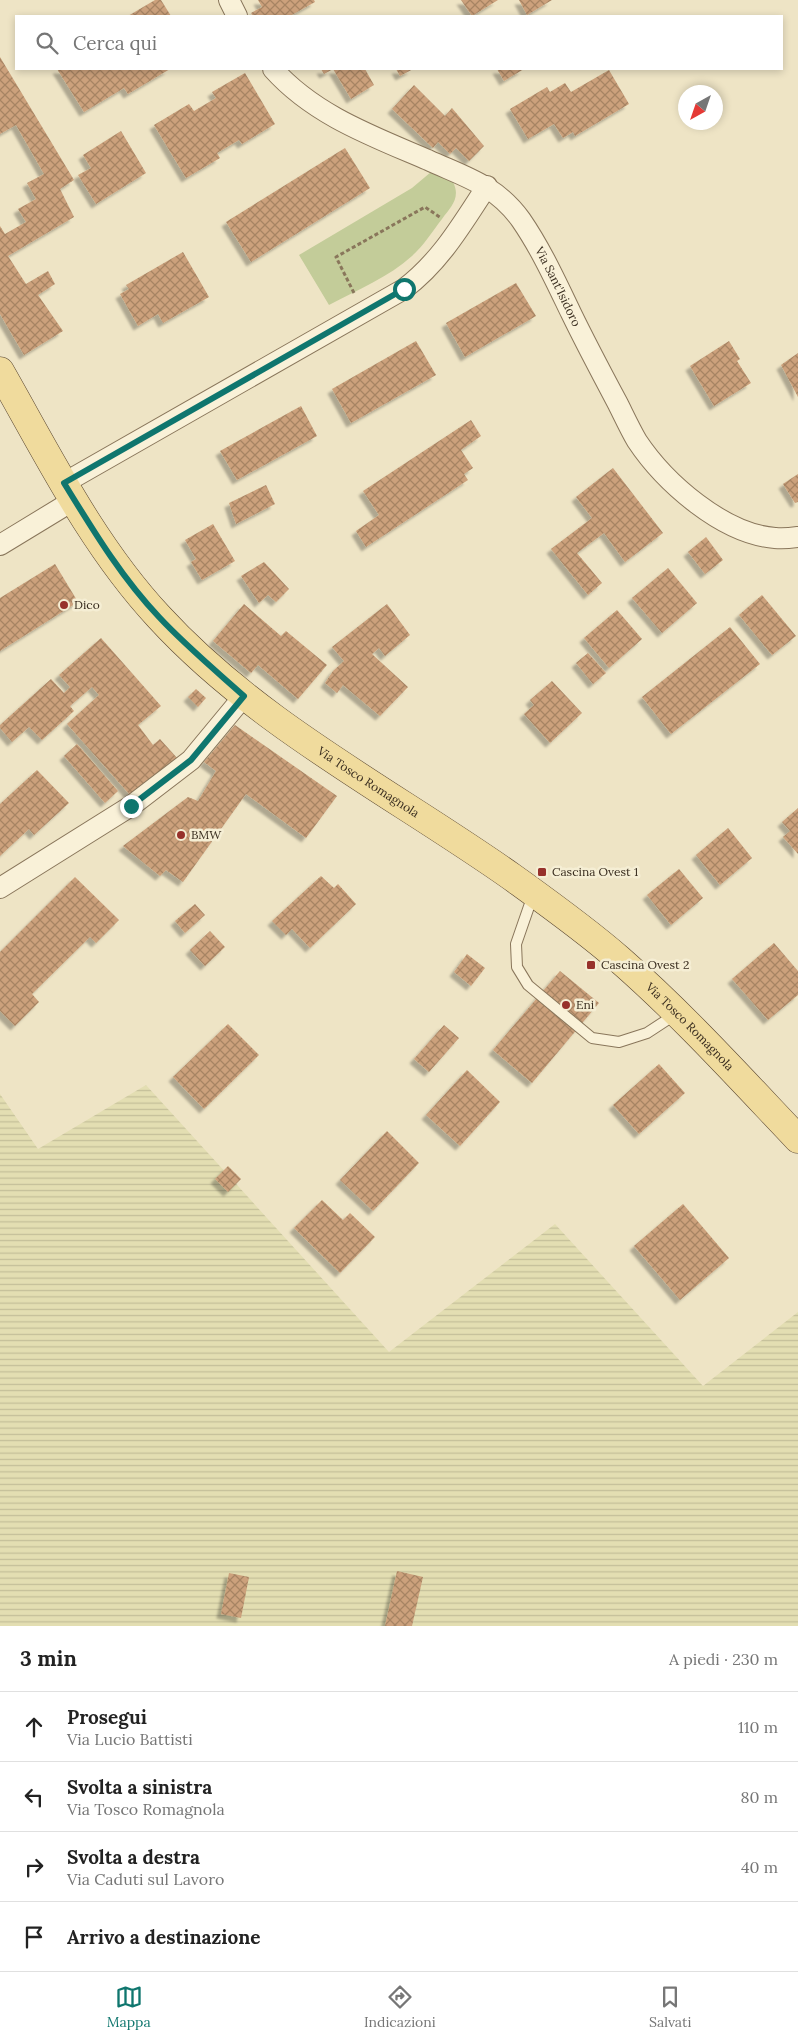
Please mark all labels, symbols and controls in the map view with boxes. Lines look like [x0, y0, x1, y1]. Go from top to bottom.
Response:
search box [15, 15, 783, 70]
icon: search [33, 29, 61, 57]
text: Cerca qui [73, 31, 157, 55]
north arrow [678, 85, 723, 130]
street label: Via Sant'Isidoro [532, 243, 584, 329]
route start [393, 278, 416, 301]
place label: Dico [74, 597, 100, 612]
marker: Dico [58, 599, 70, 611]
street label: Via Tosco Romagnola [314, 743, 422, 820]
route end [120, 795, 143, 818]
place label: BMW [191, 827, 222, 842]
marker: BMW [175, 829, 187, 841]
place label: Cascina Ovest 1 [552, 864, 638, 879]
marker: Cascina Ovest 1 [536, 866, 548, 878]
place label: Cascina Ovest 2 [601, 957, 689, 972]
marker: Cascina Ovest 2 [585, 959, 597, 971]
street label: Via Tosco Romagnola [642, 978, 737, 1074]
place label: Eni [576, 997, 594, 1012]
marker: Eni [560, 999, 572, 1011]
text: 3 min [20, 1645, 77, 1672]
text: A piedi · 230 m [669, 1649, 778, 1669]
text: Prosegui [67, 1705, 147, 1729]
icon: ahead [20, 1713, 48, 1741]
text: 110 m [738, 1717, 778, 1737]
text: Via Lucio Battisti [67, 1729, 193, 1749]
text: Svolta a sinistra [67, 1775, 212, 1799]
icon: left [20, 1783, 48, 1811]
text: 80 m [741, 1787, 778, 1807]
text: Via Tosco Romagnola [67, 1799, 225, 1819]
text: Svolta a destra [67, 1845, 200, 1869]
icon: right [20, 1853, 48, 1881]
text: 40 m [741, 1857, 778, 1877]
text: Via Caduti sul Lavoro [67, 1869, 224, 1889]
icon: arrive [20, 1923, 48, 1951]
text: Arrivo a destinazione [67, 1925, 261, 1949]
tab: Mappa [107, 1983, 151, 2031]
tab: Indicazioni [364, 1983, 436, 2031]
tab: Salvati [649, 1983, 691, 2031]

